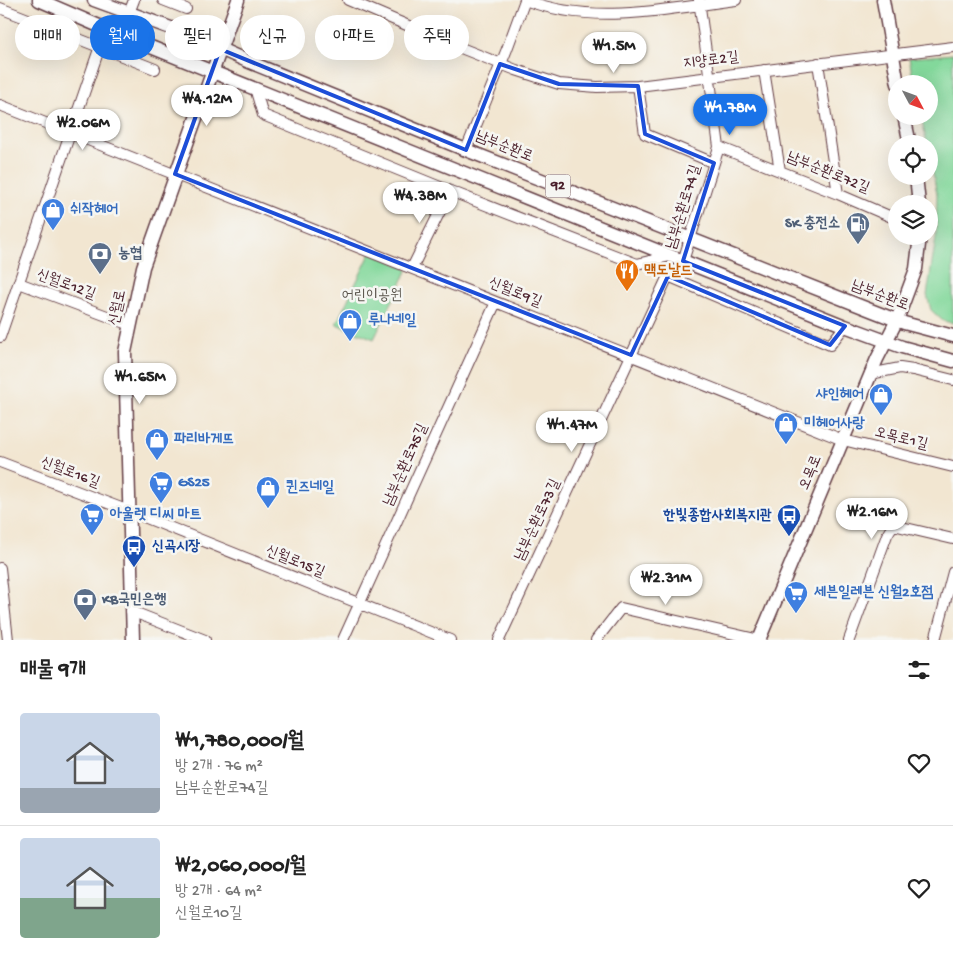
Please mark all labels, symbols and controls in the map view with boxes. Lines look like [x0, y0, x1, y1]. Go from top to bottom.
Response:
chip: 매매 [15, 15, 80, 60]
chip: 월세 [90, 15, 155, 60]
chip: 필터 [165, 15, 230, 60]
chip: 신규 [240, 15, 305, 60]
chip: 아파트 [315, 15, 394, 60]
chip: 주택 [404, 15, 469, 60]
pin: ₩1.5M [579, 32, 649, 74]
text: ₩1.5M [593, 38, 635, 57]
street label: 지양로2길 [682, 49, 740, 73]
north arrow [888, 75, 938, 125]
map controls [888, 75, 938, 245]
pin: ₩4.12M [166, 84, 248, 127]
text: ₩4.12M [182, 91, 232, 110]
pin: ₩1.78M [689, 94, 771, 136]
text: ₩1.78M [704, 100, 756, 119]
pin: ₩2.06M [42, 108, 124, 151]
text: ₩2.06M [56, 115, 110, 134]
street label: 남부순환로 [473, 127, 535, 167]
button: locate [888, 135, 938, 185]
street label: 남부순환로72길 [784, 148, 872, 198]
street label: 남부순환로74길 [663, 163, 705, 251]
road number: 92 [546, 175, 570, 198]
pin: ₩4.38M [379, 182, 461, 224]
text: ₩4.38M [394, 188, 446, 207]
button: layers [888, 195, 938, 245]
shop icon: 쉬작헤어 [40, 197, 66, 231]
place label: 쉬작헤어 [70, 201, 118, 219]
fuel station icon: SK 충전소 [845, 211, 871, 245]
place label: SK 충전소 [785, 215, 840, 233]
bank icon: 농협 [87, 241, 113, 275]
place label: 농협 [118, 245, 142, 263]
restaurant icon: 맥도날드 [614, 258, 640, 292]
place label: 맥도날드 [644, 262, 692, 280]
street label: 신월로12길 [34, 266, 98, 304]
street label: 신월로9길 [486, 274, 544, 312]
street label: 남부순환로 [849, 277, 911, 315]
park label: 어린이공원 [342, 287, 402, 305]
street label: 신월로 [105, 288, 131, 328]
shop icon: 루나네일 [337, 308, 363, 342]
place label: 루나네일 [368, 312, 417, 330]
pin: ₩1.65M [99, 362, 181, 405]
text: ₩1.65M [114, 369, 166, 388]
shop icon: 샤인헤어 [868, 382, 894, 416]
place label: 샤인헤어 [815, 386, 864, 404]
pin: ₩1.47M [531, 410, 613, 453]
shop icon: 미헤어사랑 [773, 411, 799, 445]
place label: 미헤어사랑 [804, 415, 865, 433]
text: ₩1.47M [547, 417, 597, 436]
street label: 남부순환로75길 [380, 421, 432, 509]
street label: 오목로1길 [872, 424, 930, 454]
shop icon: 파리바게뜨 [144, 427, 170, 461]
place label: 파리바게뜨 [174, 431, 234, 449]
street label: 신월로16길 [38, 453, 102, 493]
street label: 오목로 [796, 453, 826, 493]
supermarket icon: GS25 [148, 470, 174, 504]
place label: GS25 [178, 474, 210, 492]
shop icon: 퀸즈네일 [255, 475, 281, 509]
street label: 남부순환로73길 [511, 476, 565, 564]
place label: 퀸즈네일 [286, 479, 335, 497]
pin: ₩2.16M [831, 498, 913, 540]
supermarket icon: 아울렛 디씨 마트 [79, 502, 105, 536]
bus stop icon: 한빛종합사회복지관 [776, 503, 802, 537]
text: ₩2.16M [847, 504, 897, 523]
place label: 아울렛 디씨 마트 [109, 506, 202, 524]
place label: 한빛종합사회복지관 [662, 507, 772, 525]
bus stop icon: 신곡시장 [121, 534, 147, 568]
place label: 신곡시장 [152, 538, 200, 556]
street label: 신월로15길 [263, 542, 327, 582]
pin: ₩2.31M [625, 564, 707, 606]
text: ₩2.31M [641, 570, 691, 589]
supermarket icon: 세븐일레븐 신월2호점 [783, 580, 809, 614]
place label: 세븐일레븐 신월2호점 [814, 583, 934, 602]
bank icon: KB국민은행 [72, 587, 98, 621]
place label: KB국민은행 [101, 591, 166, 609]
icon: filters [905, 656, 933, 684]
text: 매물 9개 [20, 659, 86, 684]
text: ₩1,780,000/월 [175, 730, 304, 755]
icon: home [60, 733, 120, 793]
icon: heart [905, 749, 933, 777]
text: 방 2개 · 76 m² [175, 758, 263, 777]
text: 남부순환로74길 [175, 780, 268, 799]
text: ₩2,060,000/월 [175, 855, 306, 880]
icon: home [60, 858, 120, 918]
icon: heart [905, 874, 933, 902]
text: 방 2개 · 64 m² [175, 883, 262, 902]
text: 신월로10길 [175, 905, 242, 924]

